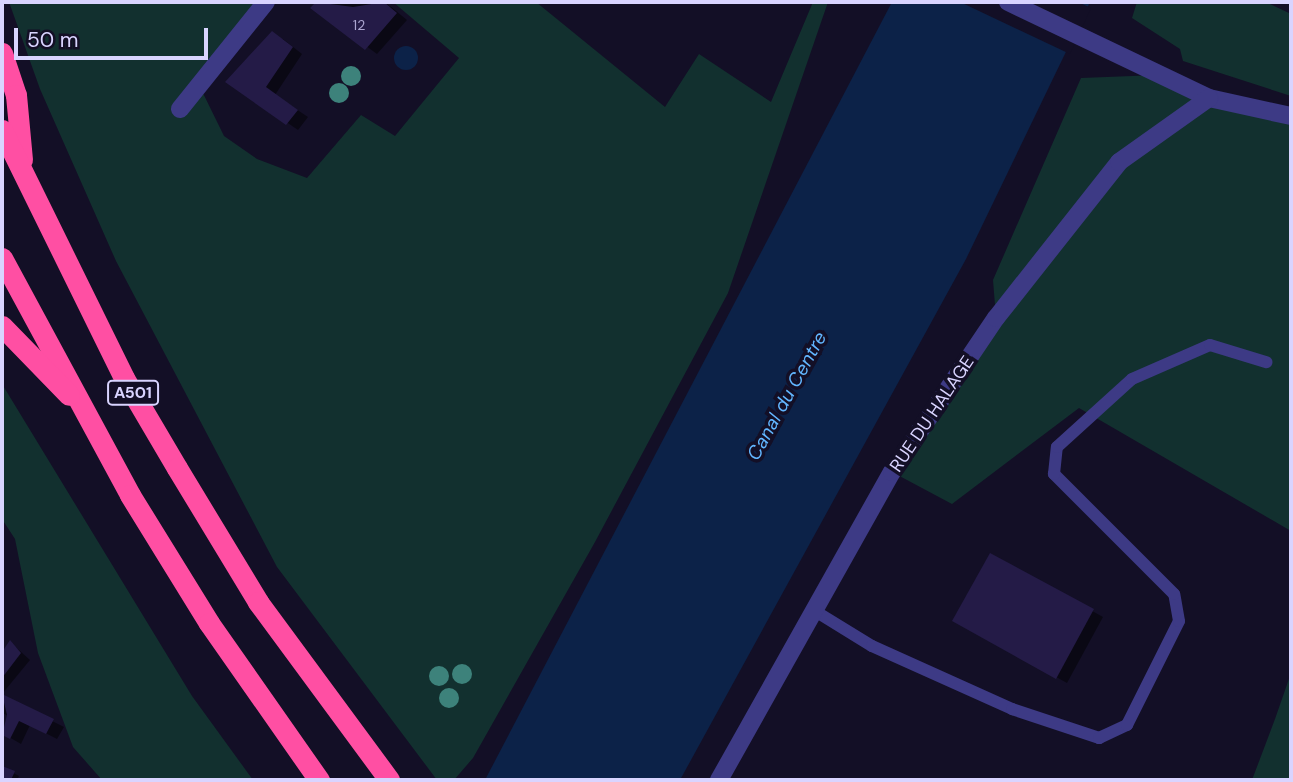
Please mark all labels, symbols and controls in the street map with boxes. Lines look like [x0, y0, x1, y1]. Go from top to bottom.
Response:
scale bar [18, 14, 212, 58]
house number: 12 [353, 17, 365, 33]
text: 50 m [27, 26, 78, 54]
water label: Canal du Centre [742, 328, 832, 464]
street label: RUE DU HALAGE [885, 352, 979, 476]
road number: A501 [107, 380, 159, 406]

